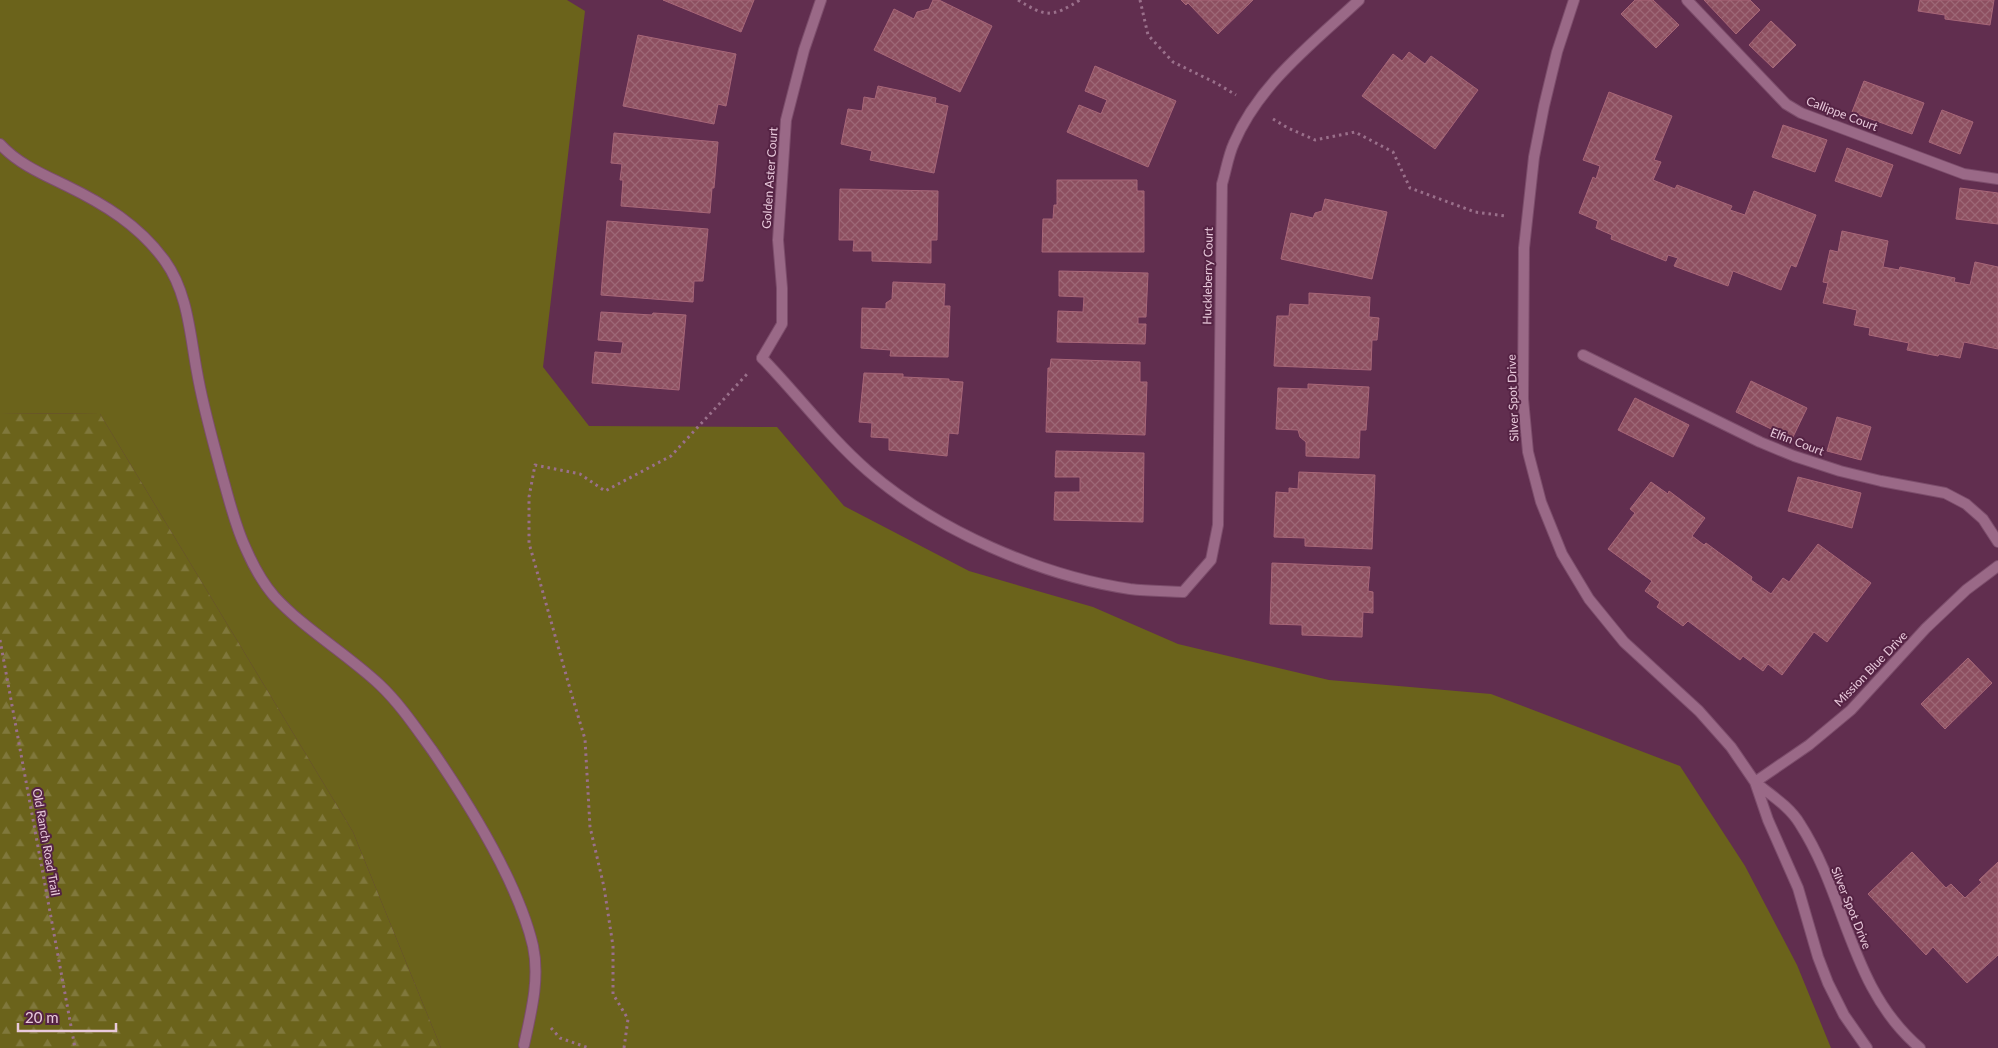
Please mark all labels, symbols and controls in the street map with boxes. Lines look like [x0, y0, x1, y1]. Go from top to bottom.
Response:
street label: Callippe Court [1804, 93, 1881, 134]
street label: Golden Aster Court [758, 126, 781, 229]
street label: Huckleberry Court [1199, 226, 1216, 325]
street label: Silver Spot Drive [1503, 354, 1522, 442]
street label: Elfin Court [1768, 424, 1827, 459]
street label: Mission Blue Drive [1831, 628, 1910, 709]
street label: Old Ranch Road Trail [30, 787, 63, 897]
street label: Silver Spot Drive [1828, 864, 1875, 951]
scale bar [18, 1000, 115, 1032]
text: 20 m [25, 1008, 59, 1026]

